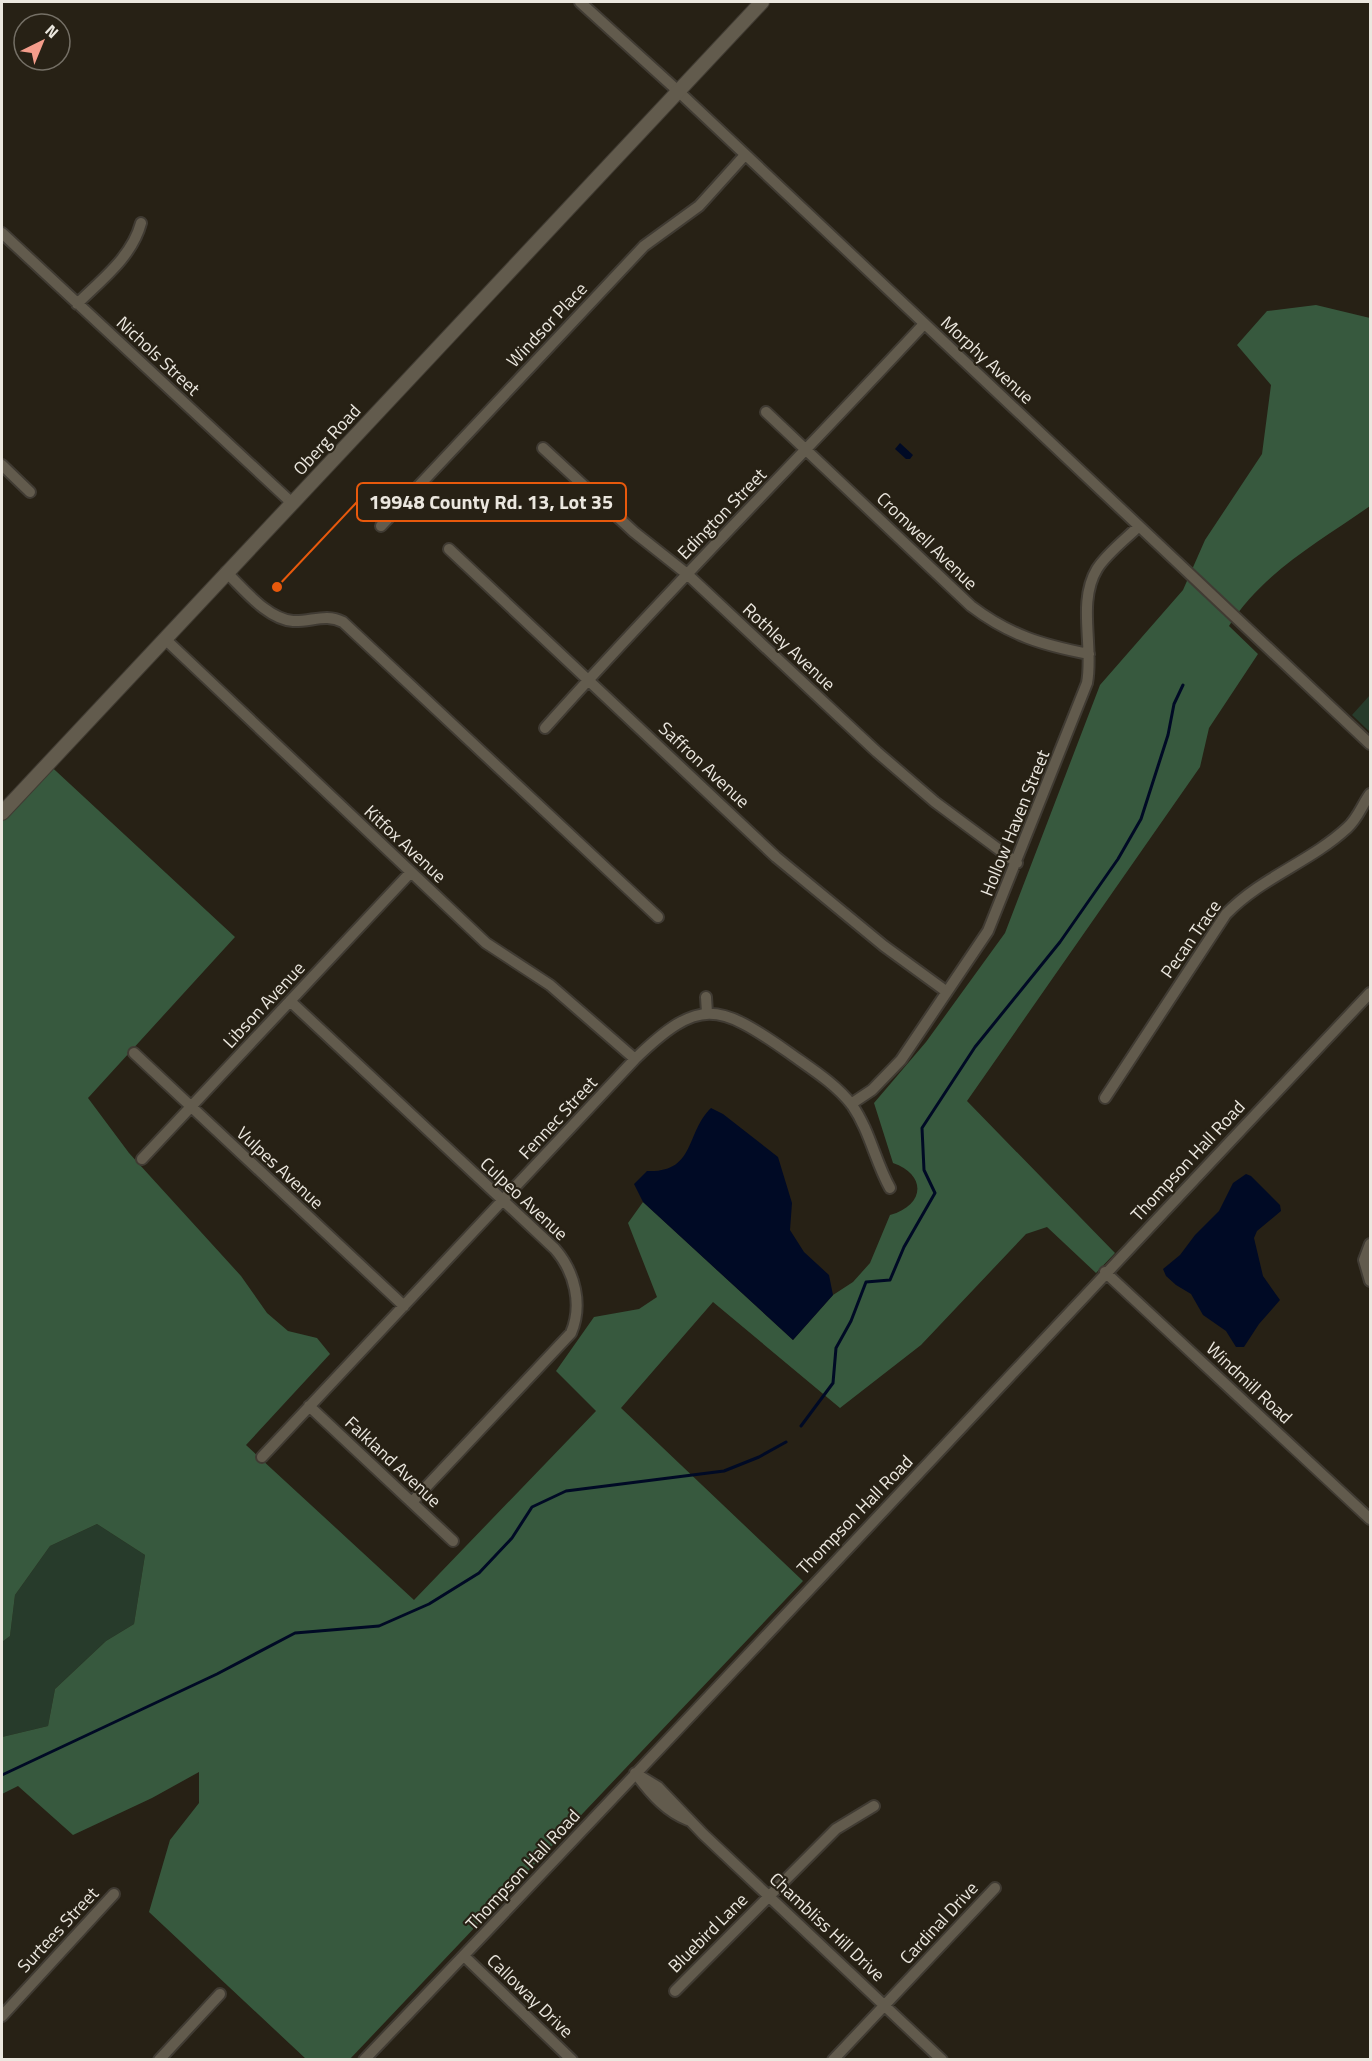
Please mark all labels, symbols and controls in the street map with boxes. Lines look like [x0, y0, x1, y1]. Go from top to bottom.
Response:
north arrow [12, 12, 72, 72]
text: N [40, 18, 64, 44]
street label: Windsor Place [500, 276, 593, 373]
street label: Morphy Avenue [935, 309, 1040, 410]
street label: Nichols Street [110, 310, 207, 402]
street label: Oberg Road [287, 398, 367, 481]
street label: Edington Street [671, 461, 773, 565]
callout: 19948 County Rd. 13, Lot 35 [357, 483, 626, 521]
street label: Cromwell Avenue [871, 485, 984, 596]
text: 19948 County Rd. 13, Lot 35 [369, 486, 613, 517]
street label: Rothley Avenue [737, 596, 842, 697]
street label: Saffron Avenue [653, 715, 756, 814]
street label: Hollow Haven Street [973, 745, 1056, 900]
street label: Kitfox Avenue [358, 798, 453, 889]
street label: Pecan Trace [1154, 894, 1228, 983]
street label: Libson Avenue [216, 955, 311, 1054]
street label: Fennec Street [512, 1070, 604, 1165]
street label: Thompson Hall Road [1124, 1094, 1251, 1227]
street label: Vulpes Avenue [231, 1120, 330, 1215]
street label: Culpeo Avenue [474, 1151, 574, 1247]
street label: Windmill Road [1200, 1335, 1299, 1430]
street label: Falkland Avenue [339, 1410, 448, 1514]
street label: Thompson Hall Road [790, 1449, 919, 1581]
street label: Thompson Hall Road [459, 1803, 586, 1936]
street label: Chambliss Hill Drive [763, 1866, 891, 1987]
street label: Cardinal Drive [893, 1875, 984, 1970]
street label: Surtees Street [11, 1880, 105, 1979]
street label: Bluebird Lane [662, 1887, 754, 1979]
street label: Calloway Drive [481, 1947, 580, 2044]

